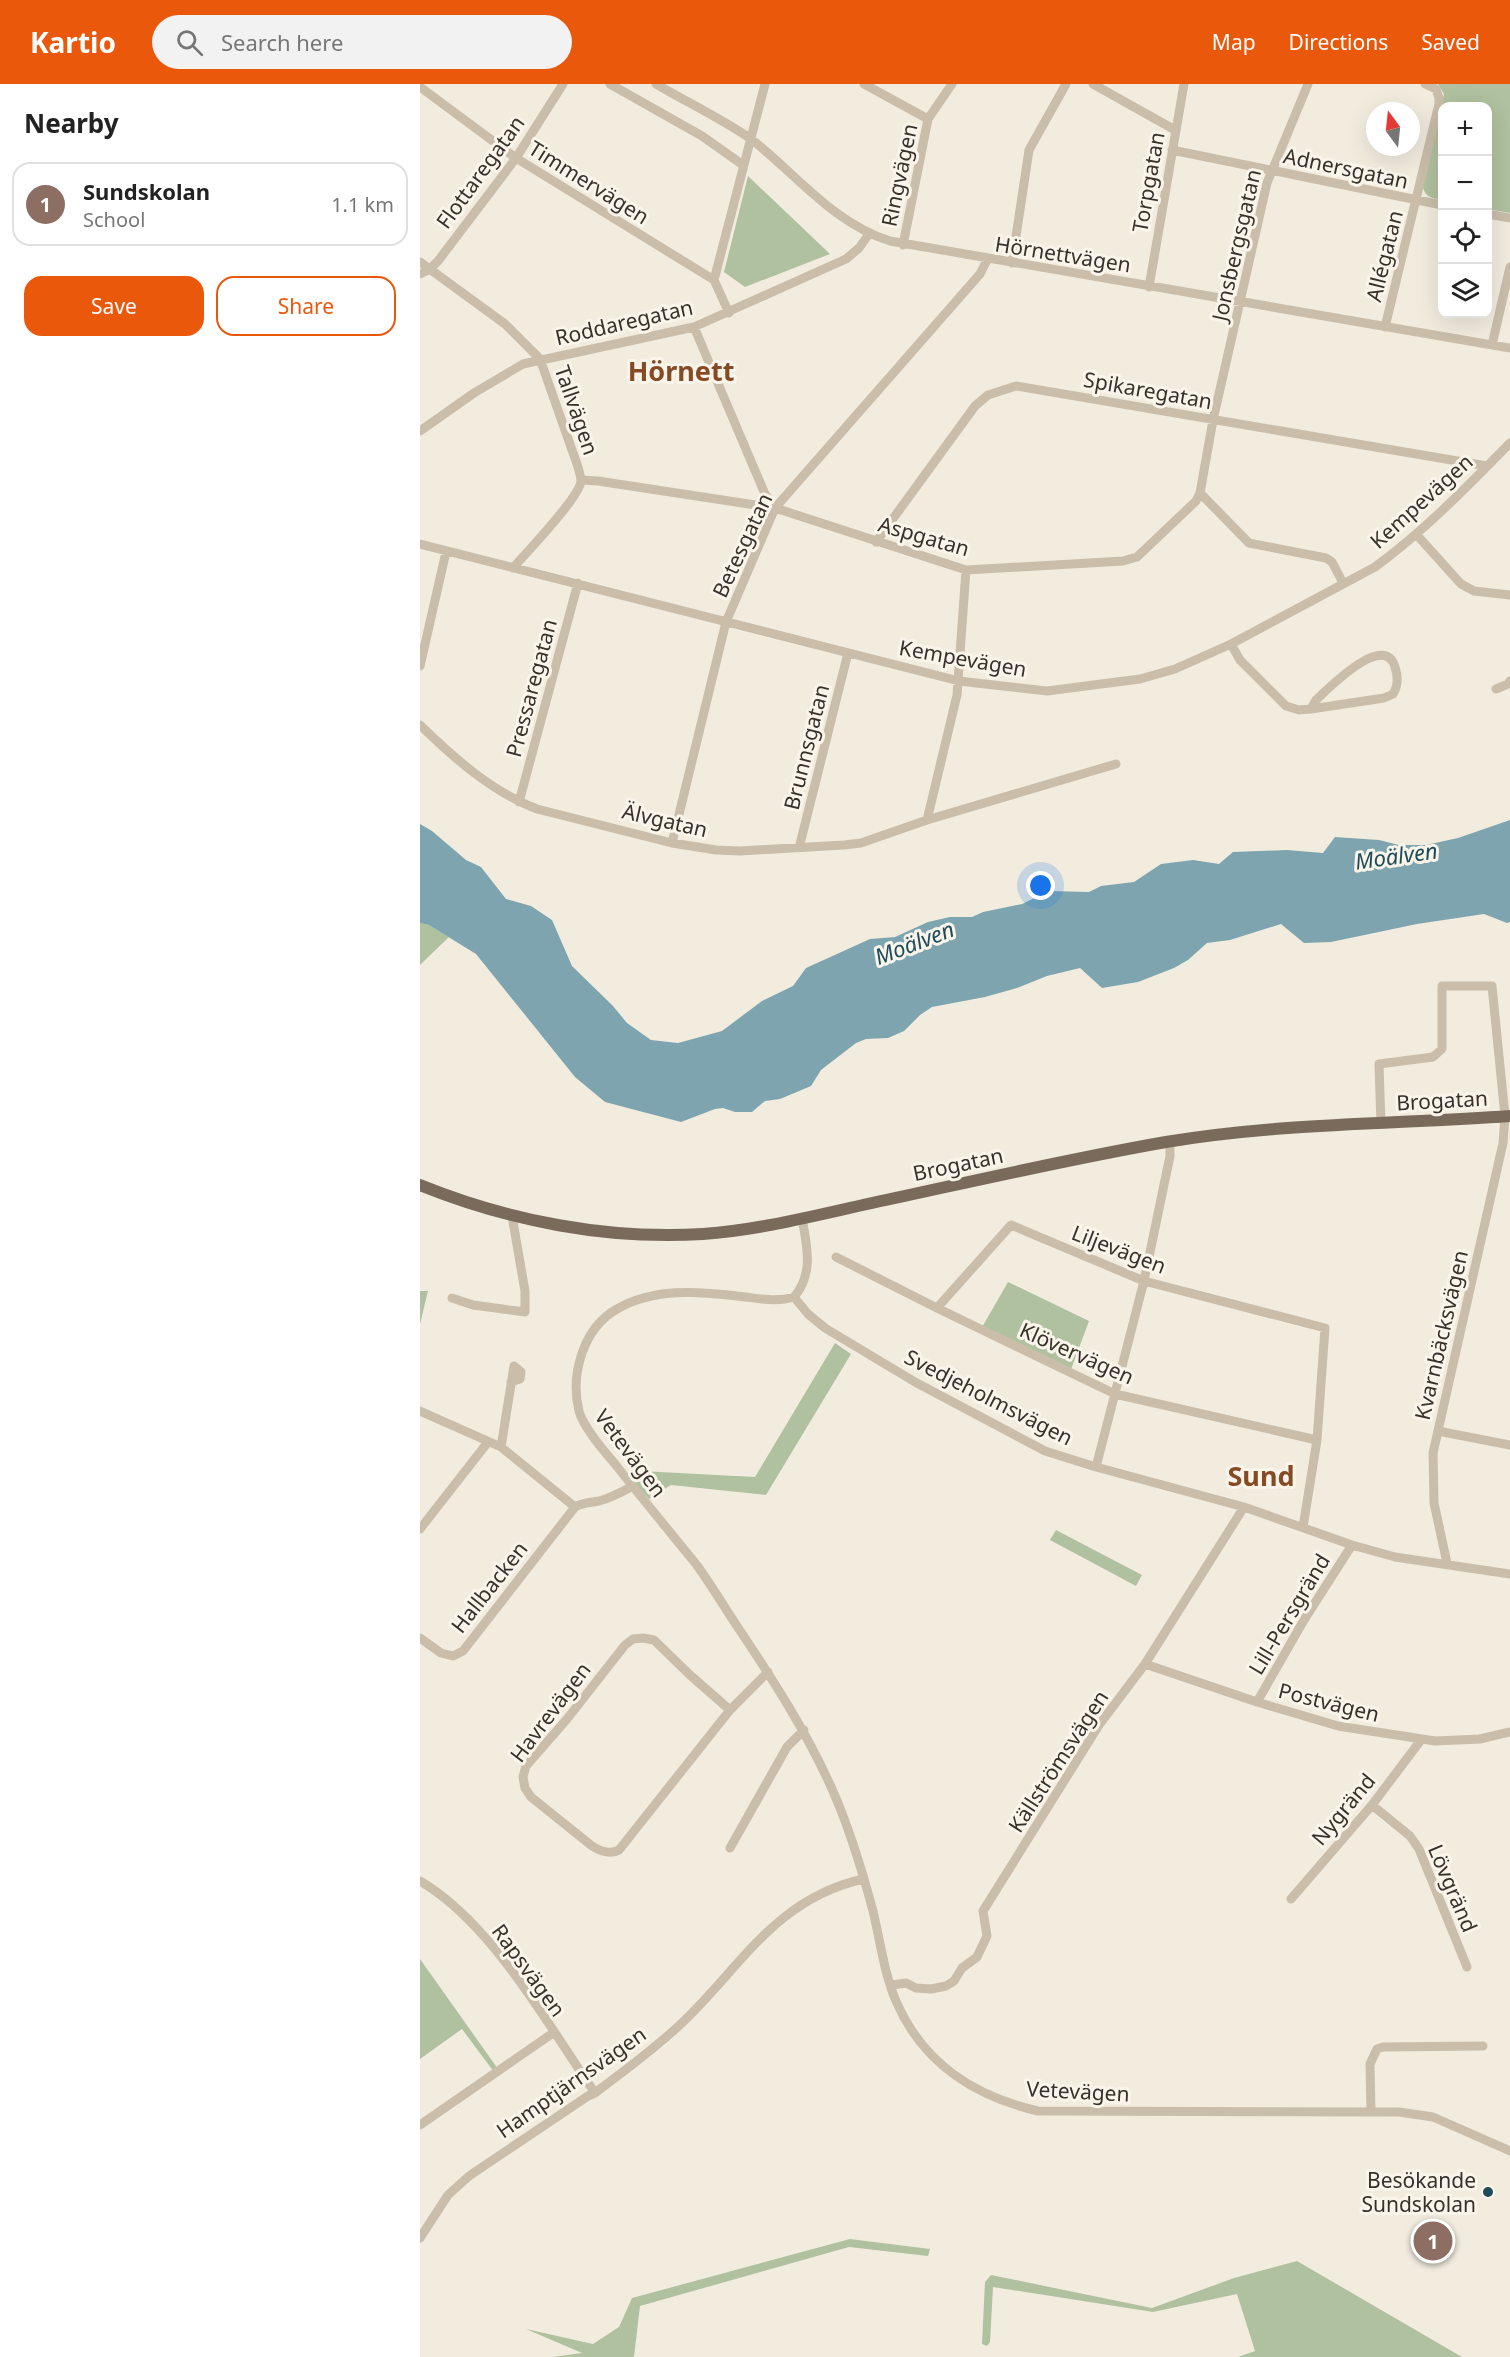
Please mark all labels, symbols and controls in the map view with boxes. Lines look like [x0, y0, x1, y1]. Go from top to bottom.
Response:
search box [152, 15, 572, 69]
text: Kartio [30, 23, 116, 61]
icon: search [173, 26, 206, 59]
text: Search here [221, 27, 343, 57]
text: Map [1212, 28, 1256, 56]
text: Directions [1289, 28, 1388, 56]
text: Saved [1421, 28, 1480, 56]
north arrow [1366, 102, 1420, 156]
map controls [1438, 102, 1492, 318]
button: + [1438, 102, 1492, 156]
text: Nearby [24, 105, 119, 141]
street label: Flottaregatan [430, 110, 530, 234]
street label: Ringvägen [874, 121, 924, 229]
street label: Torpgatan [1125, 130, 1171, 234]
street label: Timmervägen [523, 134, 655, 230]
street label: Adnersgatan [1281, 141, 1411, 195]
button: − [1438, 156, 1492, 210]
street label: Jonsbergsgatan [1205, 166, 1267, 325]
text: Sundskolan [83, 176, 210, 206]
text: 1 [40, 191, 51, 218]
text: 1.1 km [331, 191, 394, 218]
text: School [83, 206, 145, 233]
street label: Allégatan [1359, 207, 1409, 305]
button: locate [1438, 210, 1492, 264]
street label: Hörnettvägen [993, 229, 1133, 279]
button: layers [1438, 264, 1492, 318]
button: Save [24, 276, 204, 336]
button: Share [216, 276, 396, 336]
street label: Roddaregatan [552, 293, 696, 351]
district label: Hörnett [628, 352, 734, 389]
street label: Tallvägen [549, 362, 605, 458]
street label: Spikaregatan [1082, 365, 1214, 415]
street label: Kempevägen [1364, 447, 1478, 555]
street label: Betesgatan [706, 488, 778, 602]
street label: Aspgatan [875, 510, 973, 562]
street label: Pressaregatan [499, 616, 563, 760]
street label: Kempevägen [897, 633, 1029, 683]
street label: Brunnsgatan [777, 681, 835, 813]
street label: Älvgatan [620, 797, 710, 843]
water label: Moälven [1353, 834, 1439, 876]
your location [1026, 871, 1055, 900]
water label: Moälven [870, 913, 958, 971]
street label: Brogatan [1396, 1084, 1488, 1116]
street label: Brogatan [910, 1141, 1006, 1187]
street label: Liljevägen [1068, 1218, 1170, 1280]
street label: Kvarnbäcksvägen [1408, 1247, 1474, 1423]
street label: Klövervägen [1016, 1315, 1138, 1391]
street label: Svedjeholmsvägen [900, 1342, 1078, 1452]
street label: Vetevägen [589, 1403, 673, 1503]
district label: Sund [1227, 1457, 1295, 1494]
street label: Hallbacken [444, 1535, 534, 1639]
street label: Lill-Persgränd [1242, 1548, 1336, 1680]
street label: Havrevägen [503, 1657, 597, 1767]
street label: Postvägen [1276, 1676, 1382, 1728]
street label: Källströmsvägen [1002, 1685, 1114, 1837]
street label: Nygränd [1305, 1767, 1381, 1851]
street label: Lövgränd [1422, 1840, 1484, 1936]
street label: Rapsvägen [486, 1918, 572, 2022]
street label: Hamptjärnsvägen [491, 2020, 651, 2144]
street label: Vetevägen [1026, 2074, 1130, 2108]
place label: Besökande Sundskolan [1361, 2166, 1476, 2218]
marker: Besökande Sundskolan [1481, 2185, 1495, 2199]
pin: 1 [1414, 2218, 1452, 2264]

